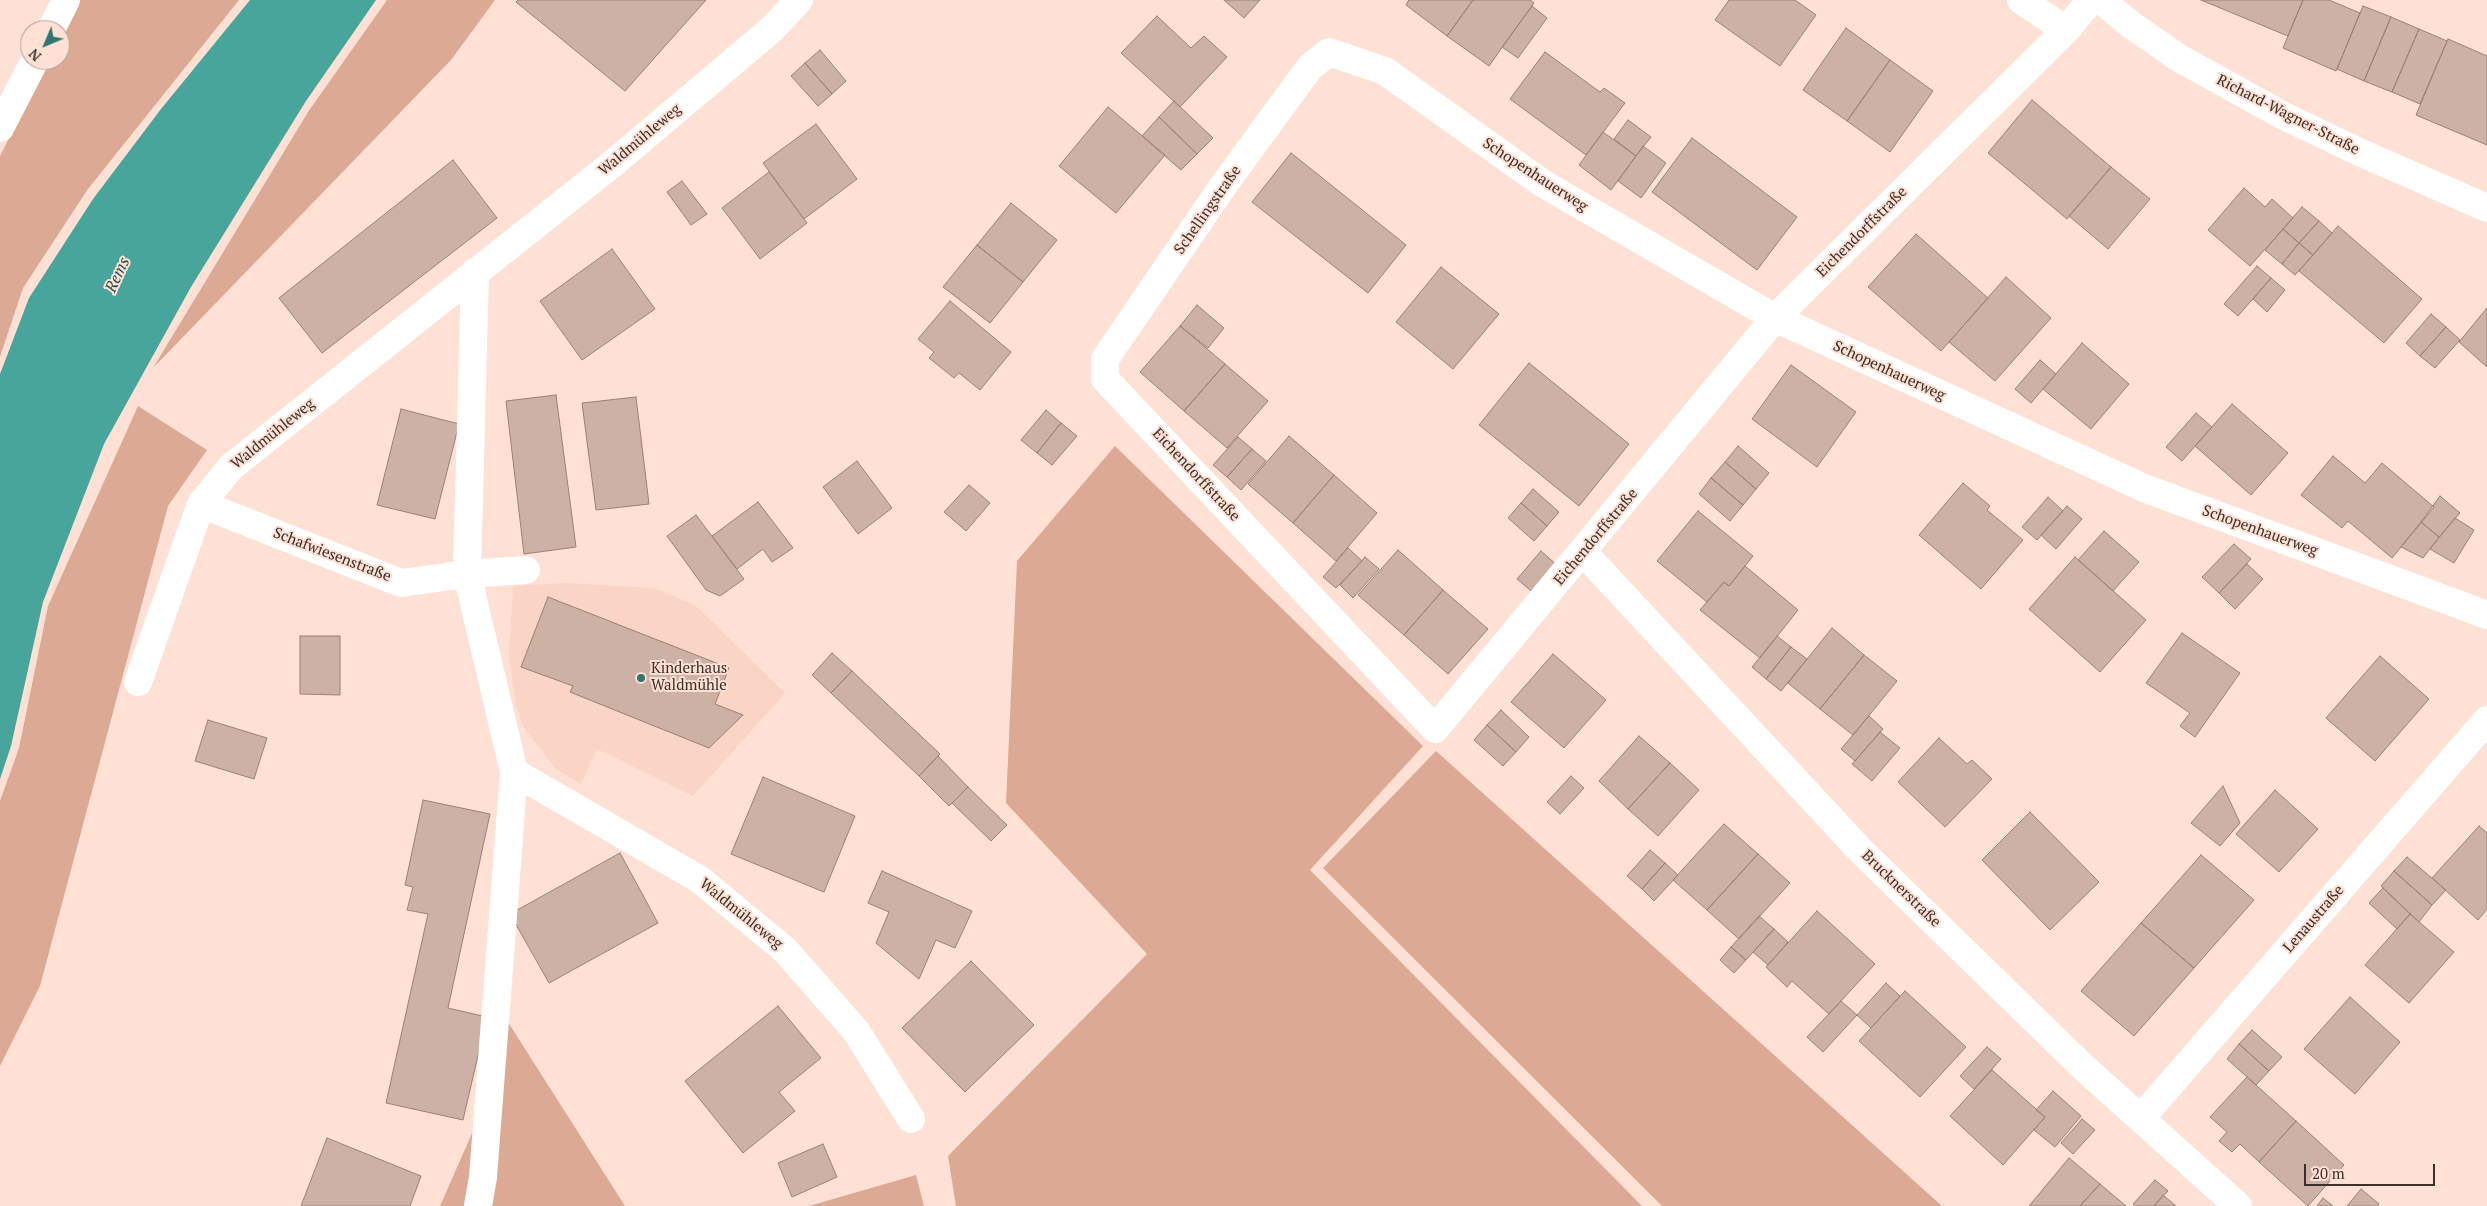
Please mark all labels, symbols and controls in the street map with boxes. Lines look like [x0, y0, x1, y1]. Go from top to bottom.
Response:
north arrow [20, 20, 70, 70]
text: N [24, 45, 45, 66]
street label: Richard-Wagner-Straße [2214, 71, 2362, 159]
street label: Waldmühleweg [595, 100, 685, 180]
street label: Schopenhauerweg [1479, 134, 1591, 216]
street label: Schellingstraße [1171, 162, 1245, 258]
street label: Eichendorffstraße [1813, 183, 1911, 281]
water label: Rems [102, 254, 134, 296]
street label: Schopenhauerweg [1830, 337, 1948, 405]
street label: Waldmühleweg [228, 395, 318, 473]
street label: Eichendorffstraße [1148, 425, 1244, 525]
street label: Eichendorffstraße [1550, 485, 1642, 589]
street label: Schopenhauerweg [2200, 502, 2320, 560]
street label: Schafwiesenstraße [270, 524, 394, 586]
place label: Kinderhaus Waldmühle [651, 660, 727, 695]
marker: Kinderhaus Waldmühle [635, 672, 647, 684]
street label: Brucknerstraße [1858, 847, 1944, 931]
street label: Waldmühleweg [696, 875, 786, 953]
street label: Lenaustraße [2280, 882, 2348, 956]
scale bar [2307, 1154, 2438, 1186]
text: 20 m [2312, 1163, 2345, 1183]

